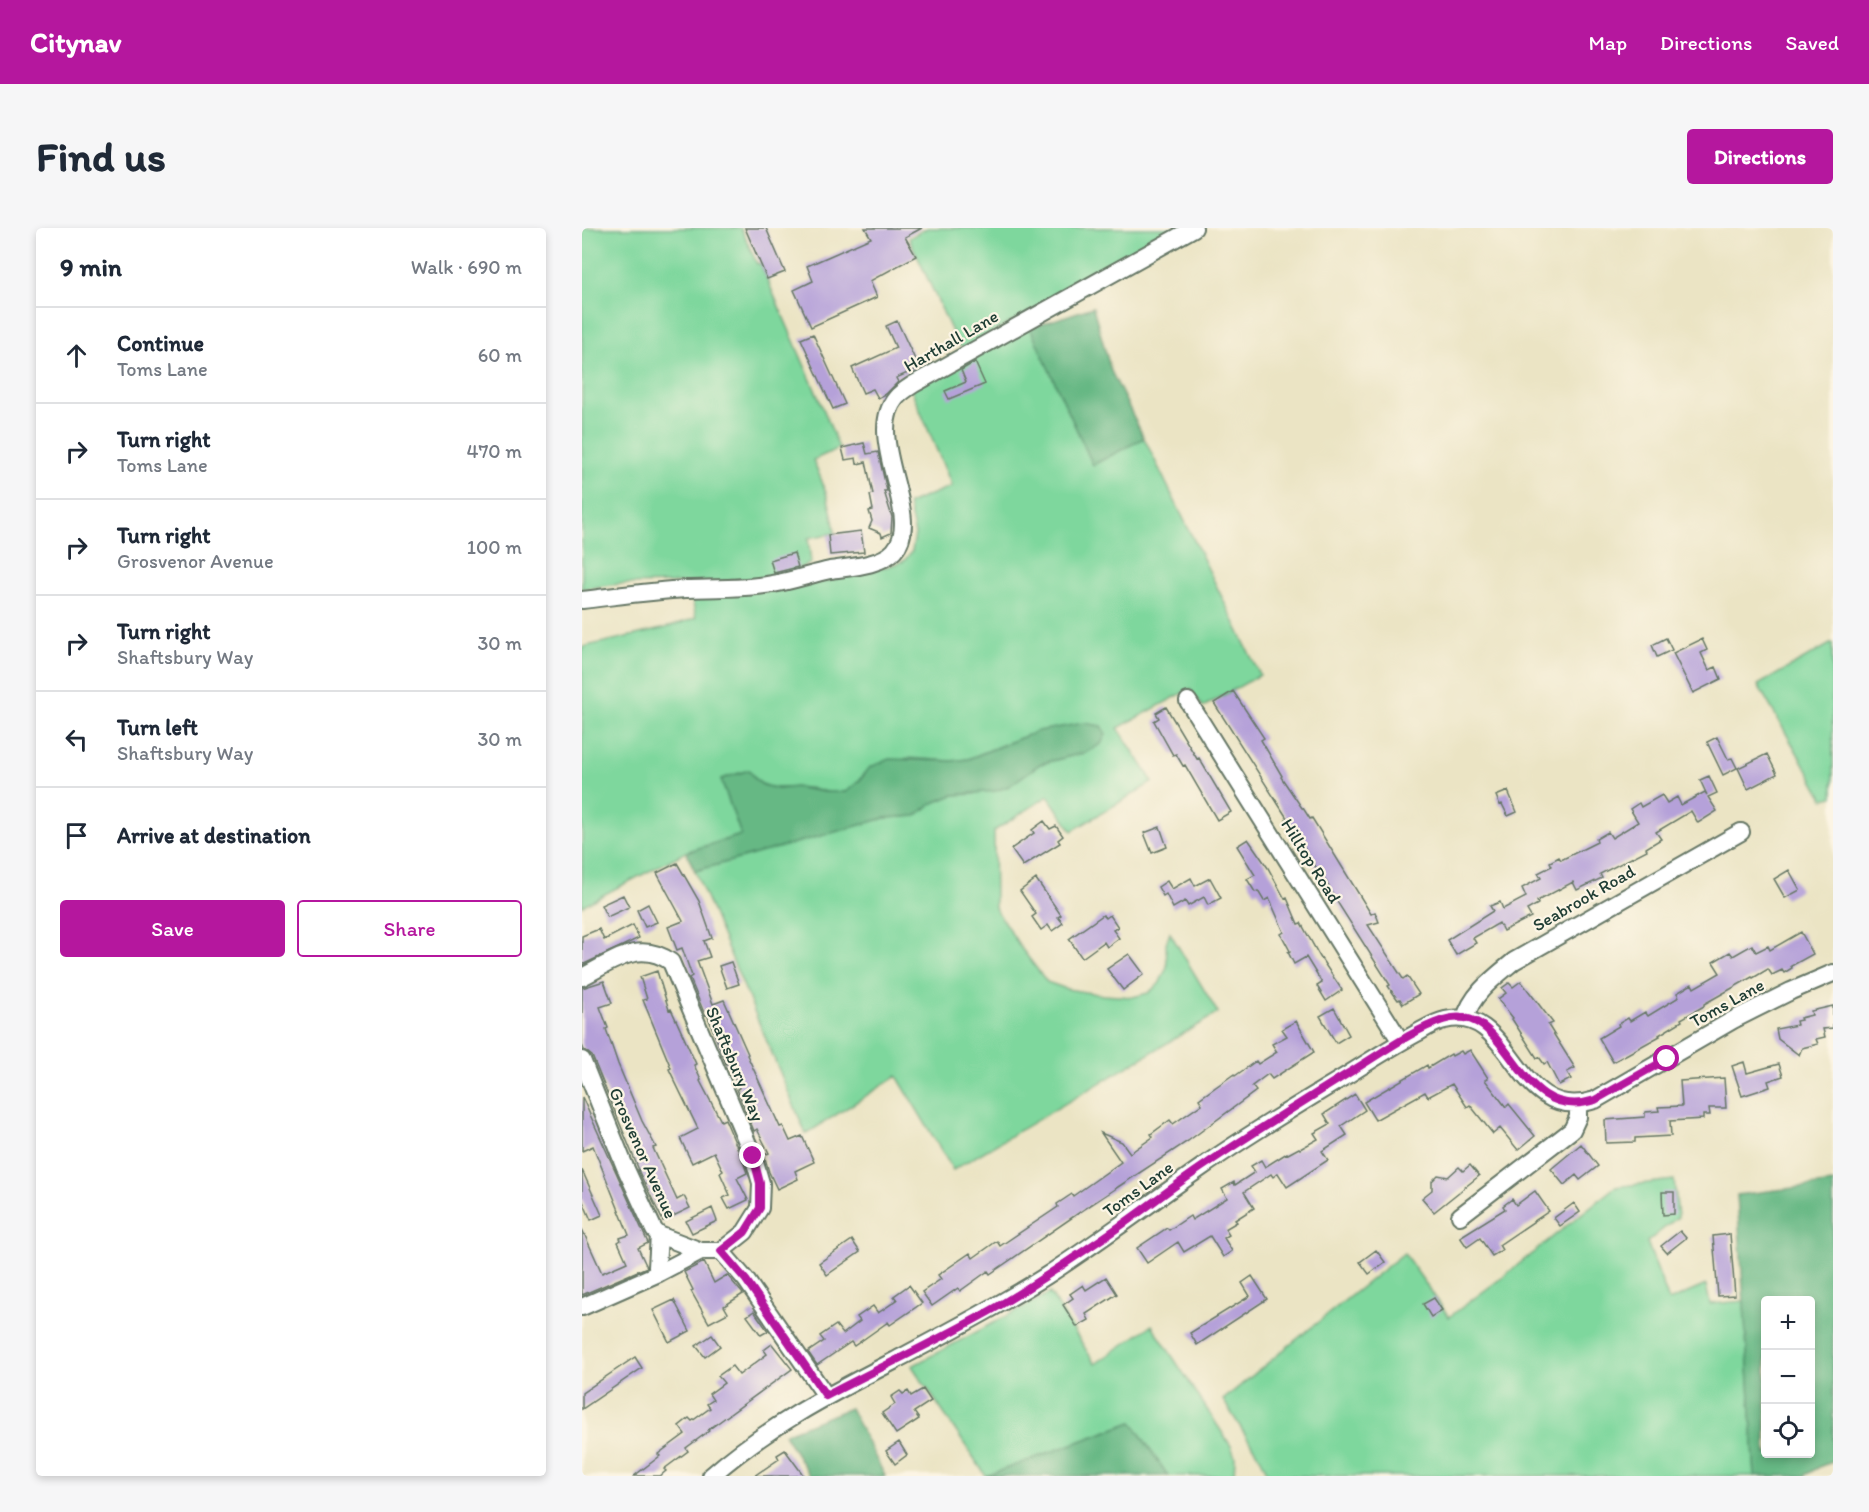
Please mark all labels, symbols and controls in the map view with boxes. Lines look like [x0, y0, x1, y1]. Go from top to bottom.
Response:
text: Citynav [30, 25, 121, 59]
text: Map [1589, 30, 1627, 55]
text: Directions [1660, 30, 1752, 55]
text: Saved [1785, 30, 1839, 55]
button: Directions [1687, 129, 1833, 184]
text: Find us [36, 131, 166, 182]
text: 9 min [60, 251, 122, 283]
text: Walk · 690 m [411, 255, 522, 279]
street label: Harthall Lane [900, 305, 1002, 377]
text: Continue [117, 330, 204, 357]
icon: ahead [60, 339, 93, 372]
text: 60 m [478, 343, 522, 367]
text: Toms Lane [117, 357, 208, 381]
text: Turn right [117, 426, 211, 453]
icon: right [60, 435, 93, 468]
text: 470 m [466, 439, 522, 463]
text: Toms Lane [117, 453, 208, 477]
text: Turn right [117, 522, 211, 549]
icon: right [60, 531, 93, 564]
text: 100 m [467, 535, 522, 559]
text: Grosvenor Avenue [117, 549, 274, 573]
text: Turn right [117, 618, 211, 645]
icon: right [60, 627, 93, 660]
text: 30 m [477, 631, 522, 655]
text: Shaftsbury Way [117, 645, 253, 669]
text: Turn left [117, 714, 198, 741]
icon: left [60, 723, 93, 756]
text: 30 m [477, 727, 522, 751]
text: Shaftsbury Way [117, 741, 253, 765]
street label: Hilltop Road [1276, 815, 1346, 908]
icon: arrive [60, 819, 93, 852]
text: Arrive at destination [117, 822, 311, 849]
street label: Seabrook Road [1529, 860, 1639, 936]
button: Save [60, 900, 285, 957]
button: Share [297, 900, 522, 957]
street label: Toms Lane [1686, 974, 1768, 1032]
street label: Shaftsbury Way [701, 1003, 769, 1125]
route start [1653, 1045, 1679, 1071]
street label: Grosvenor Avenue [604, 1084, 682, 1222]
route end [739, 1142, 765, 1168]
street label: Toms Lane [1099, 1156, 1177, 1222]
map controls [1761, 1296, 1815, 1458]
button: + [1761, 1296, 1815, 1350]
button: − [1761, 1350, 1815, 1404]
button: locate [1761, 1404, 1815, 1458]

